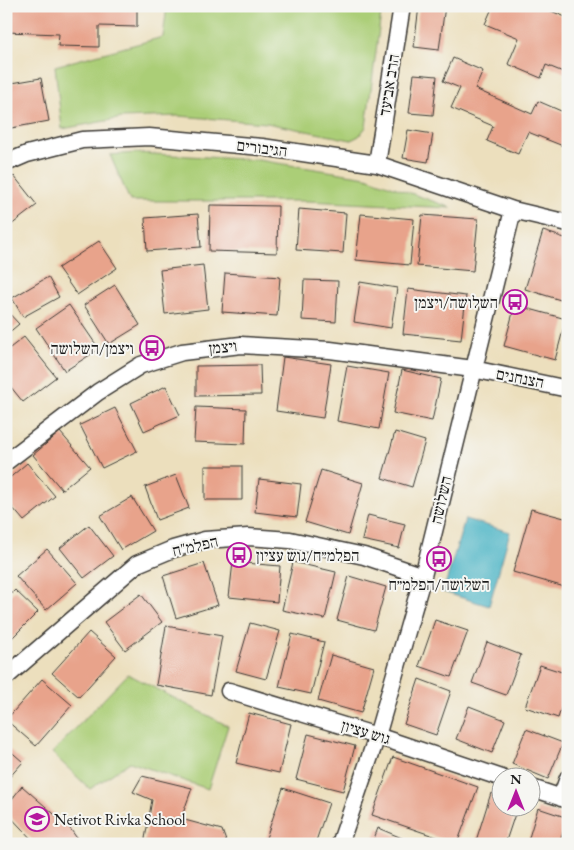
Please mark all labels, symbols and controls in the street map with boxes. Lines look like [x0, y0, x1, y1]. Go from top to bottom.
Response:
street label: הרב אביעד [374, 53, 404, 117]
street label: הגיבורים [235, 134, 289, 162]
bus stop icon: השלושה/ויצמן [502, 289, 528, 315]
place label: השלושה/ויצמן [414, 292, 498, 313]
bus stop icon: ויצמן/השלושה [139, 335, 165, 361]
street label: ויצמן [208, 335, 238, 359]
place label: ויצמן/השלושה [50, 338, 134, 359]
street label: הצנחנים [494, 363, 546, 393]
street label: השלושה [425, 474, 457, 526]
street label: הפלמ"ח [170, 531, 220, 561]
bus stop icon: הפלמ״ח/גוש עציון [226, 542, 252, 568]
place label: הפלמ״ח/גוש עציון [256, 545, 359, 566]
bus stop icon: השלושה/הפלמ״ח [426, 546, 452, 572]
place label: השלושה/הפלמ״ח [388, 574, 490, 595]
street label: גוש עציון [339, 715, 393, 749]
north arrow [492, 768, 542, 818]
text: N [510, 770, 522, 788]
school or university icon: Netivot Rivka School [24, 806, 50, 832]
place label: Netivot Rivka School [54, 809, 186, 830]

